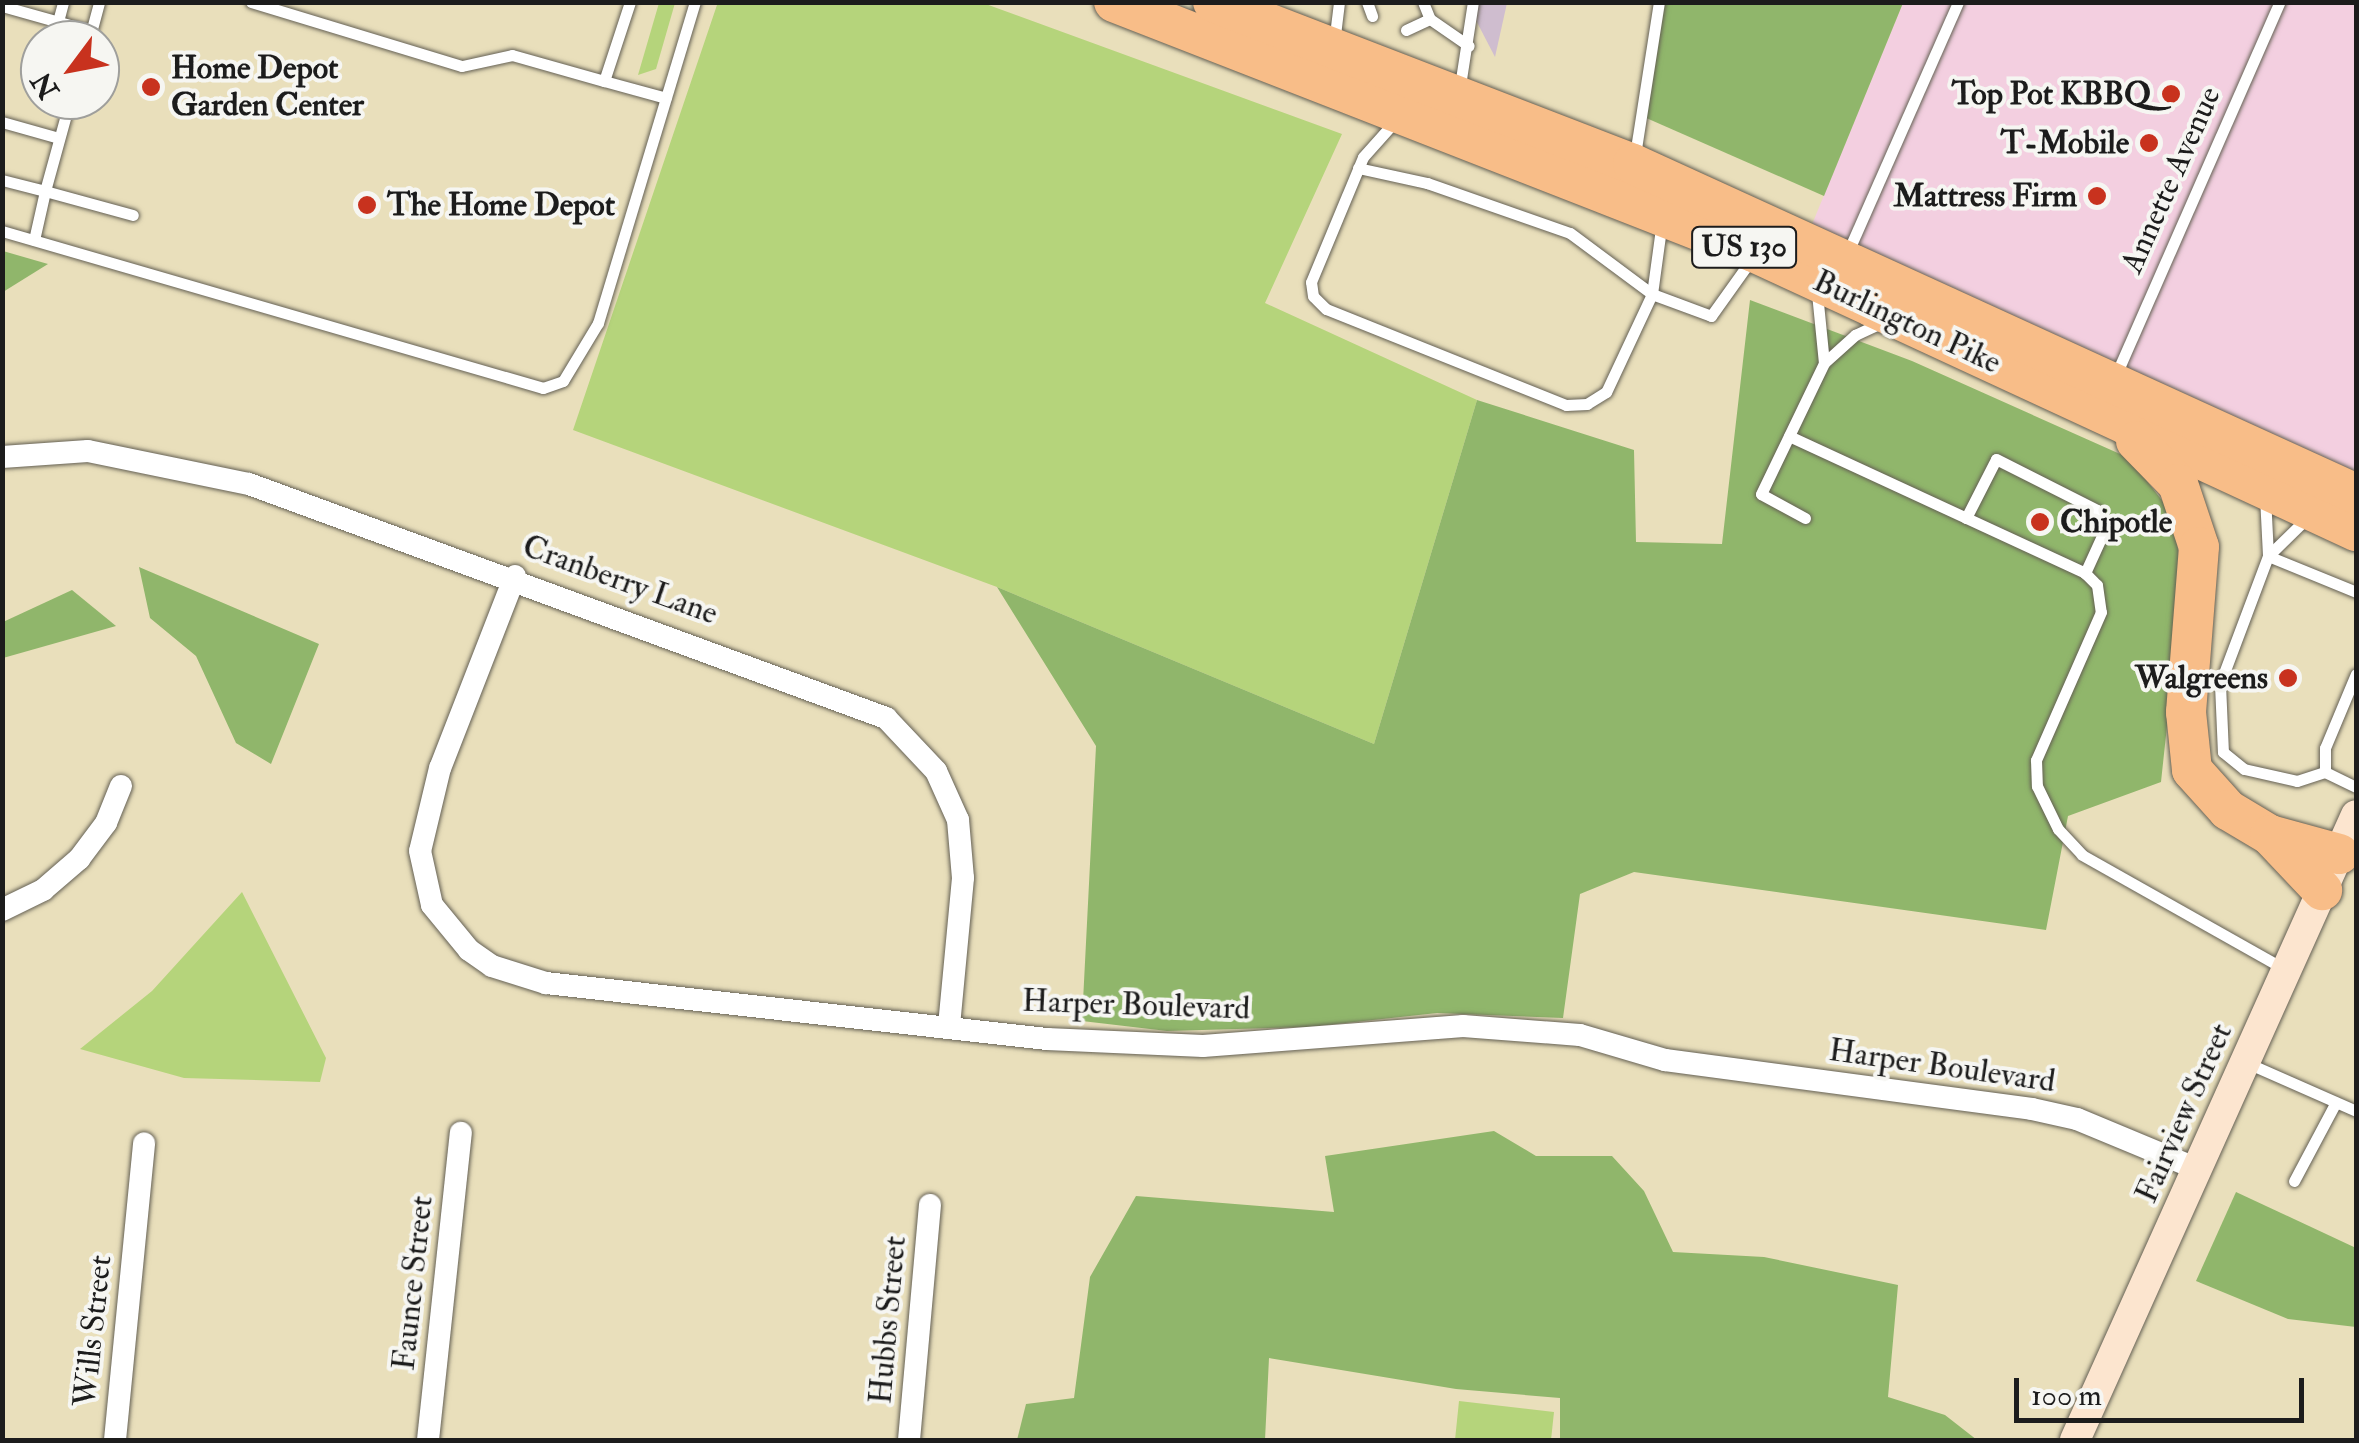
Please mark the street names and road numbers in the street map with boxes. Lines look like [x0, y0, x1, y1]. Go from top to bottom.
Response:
street label: Annette Avenue [2113, 81, 2229, 279]
road number: US 130 [1689, 222, 1799, 272]
street label: Burlington Pike [1807, 262, 2007, 382]
street label: Cranberry Lane [517, 527, 723, 633]
street label: Harper Boulevard [1021, 982, 1251, 1028]
street label: Fairview Street [2127, 1017, 2241, 1209]
street label: Harper Boulevard [1826, 1031, 2058, 1101]
street label: Faunce Street [385, 1194, 441, 1372]
street label: Hubbs Street [862, 1234, 914, 1406]
street label: Wills Street [66, 1253, 120, 1409]

